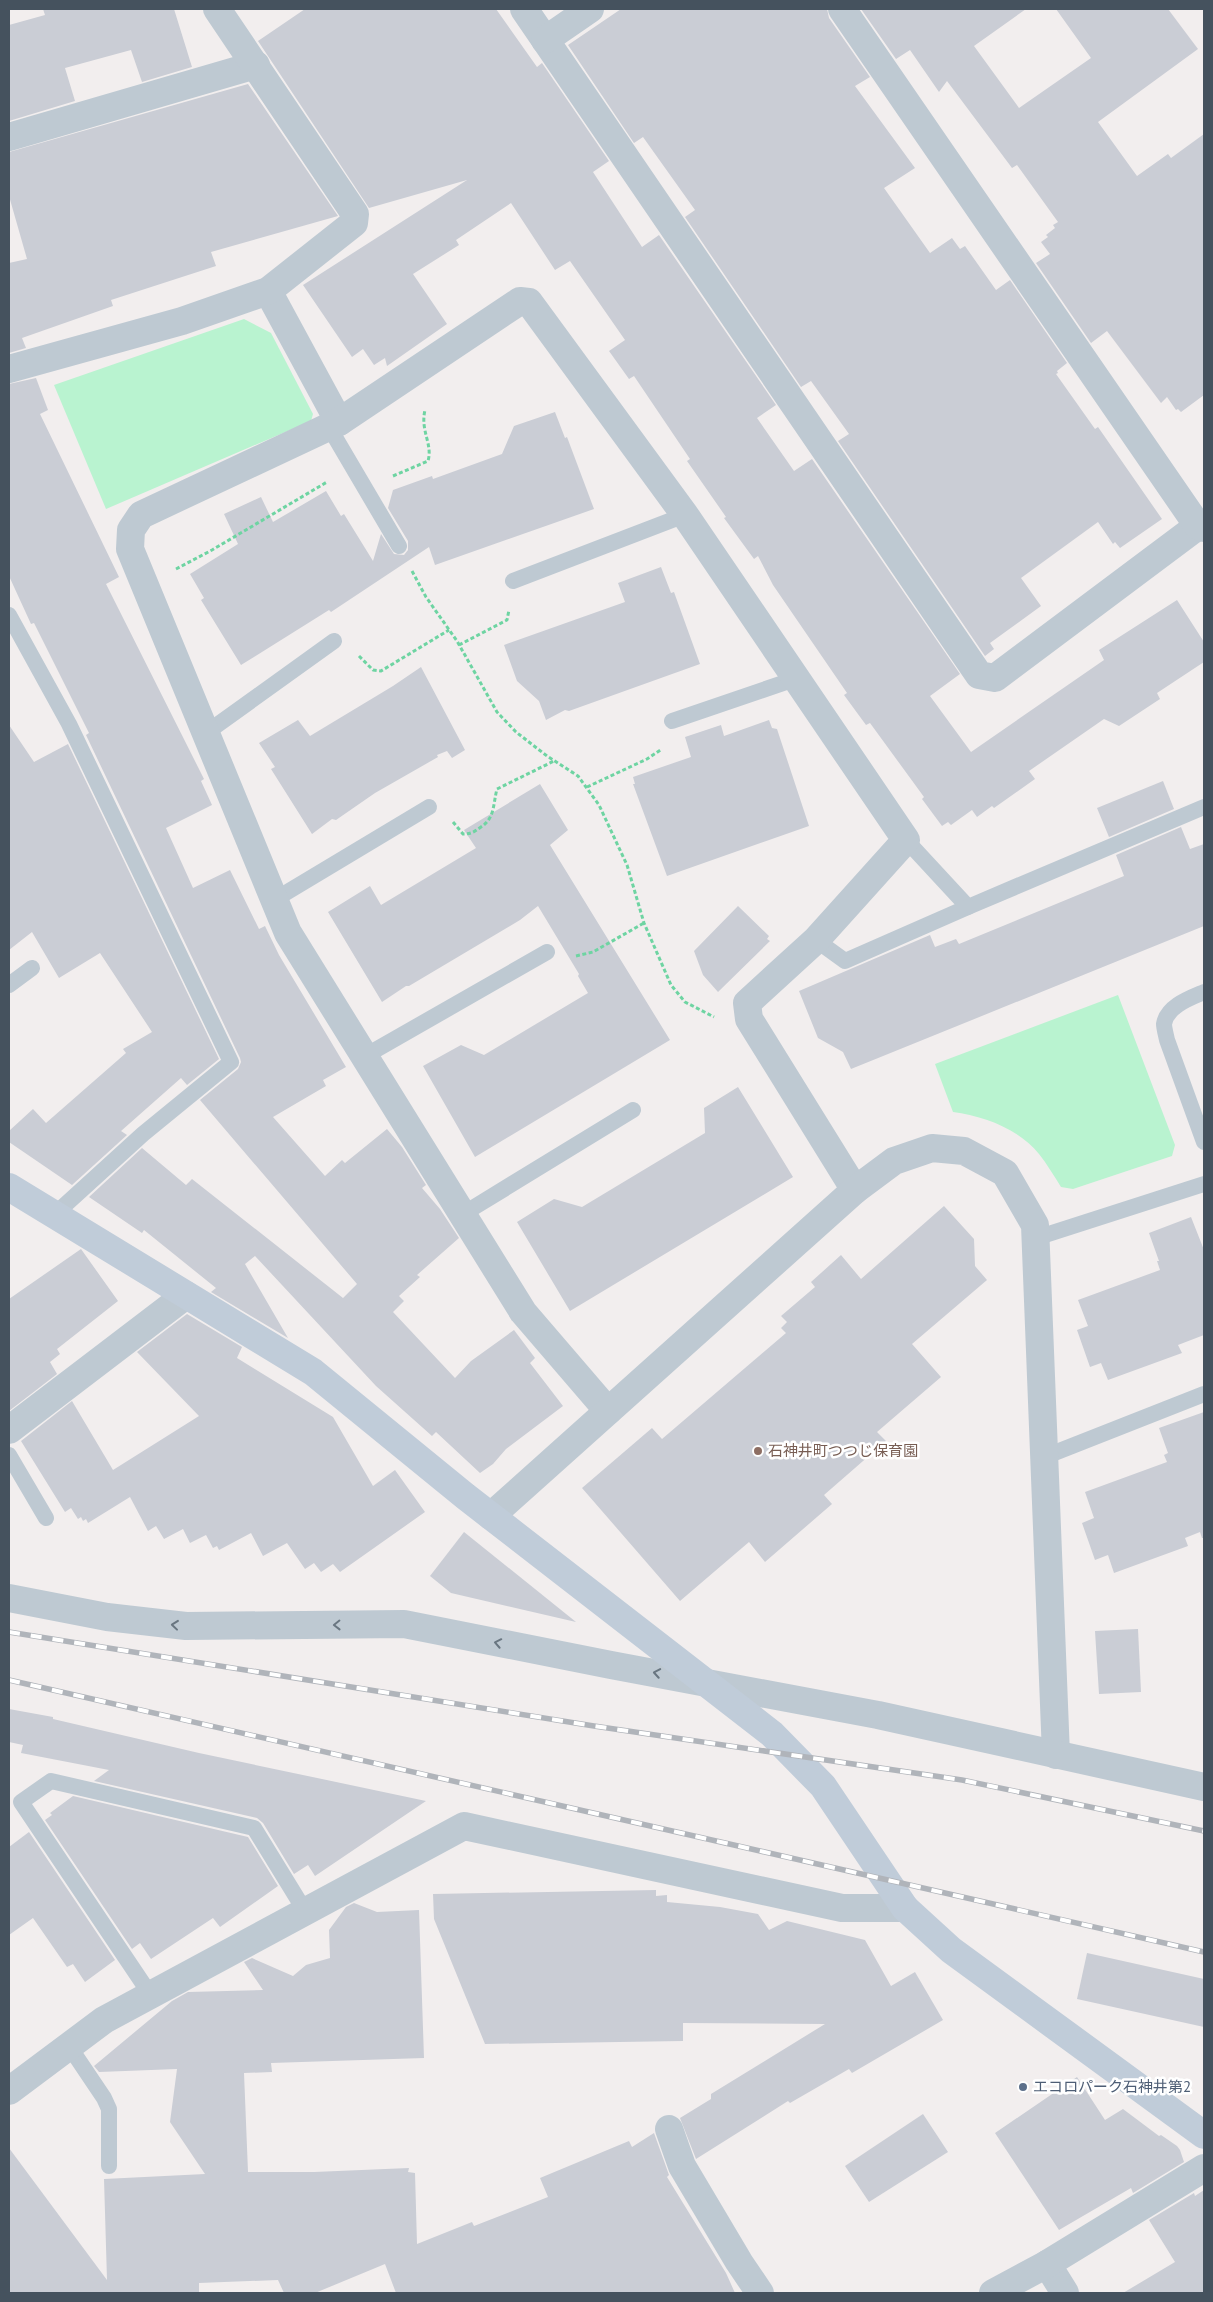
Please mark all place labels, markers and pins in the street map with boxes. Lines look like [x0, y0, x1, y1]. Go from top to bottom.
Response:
place label: 石神井町つつじ保育園 [768, 1441, 918, 1460]
marker: 石神井町つつじ保育園 [752, 1445, 764, 1457]
place label: エコロパーク石神井第2 [1033, 2077, 1191, 2096]
marker: エコロパーク石神井第2 [1017, 2081, 1029, 2093]

